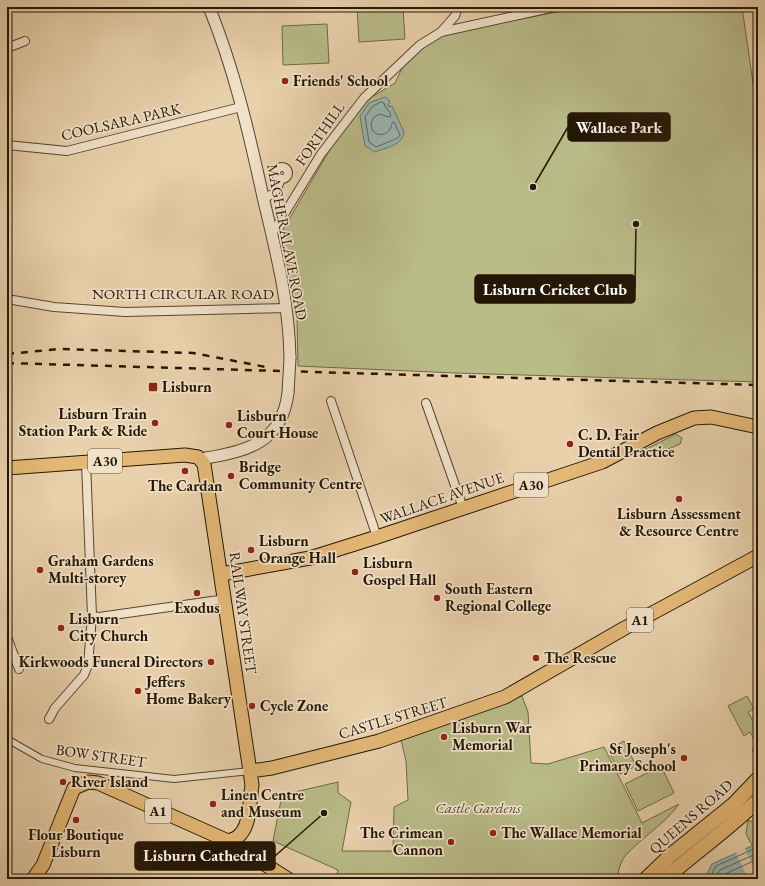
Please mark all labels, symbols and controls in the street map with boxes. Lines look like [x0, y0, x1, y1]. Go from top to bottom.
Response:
place label: Friends' School [293, 71, 389, 90]
marker: Friends' School [280, 76, 290, 86]
street label: COOLSARA PARK [59, 98, 183, 145]
street label: FORTHILL [291, 98, 348, 169]
callout: Wallace Park [568, 113, 670, 141]
text: Wallace Park [576, 117, 662, 138]
street label: MAGHERALAVE ROAD [263, 162, 312, 322]
callout: Lisburn Cricket Club [475, 275, 635, 303]
text: Lisburn Cricket Club [483, 279, 627, 300]
street label: NORTH CIRCULAR ROAD [92, 284, 274, 303]
place label: Lisburn [162, 377, 212, 396]
marker: Lisburn [147, 381, 159, 393]
place label: Lisburn Train Station Park & Ride [19, 404, 147, 440]
place label: Lisburn Court House [237, 406, 318, 442]
marker: Lisburn Train Station Park & Ride [150, 418, 160, 428]
marker: Lisburn Court House [224, 420, 234, 430]
place label: C. D. Fair Dental Practice [578, 425, 674, 461]
marker: C. D. Fair Dental Practice [565, 439, 575, 449]
road number: A30 [88, 449, 122, 473]
place label: Bridge Community Centre [239, 457, 362, 493]
marker: The Cardan [180, 466, 190, 476]
street label: WALLACE AVENUE [377, 467, 507, 528]
marker: Bridge Community Centre [226, 471, 236, 481]
road number: A30 [514, 473, 548, 497]
place label: The Cardan [147, 476, 223, 495]
marker: Lisburn Assessment & Resource Centre [674, 494, 684, 504]
place label: Lisburn Assessment & Resource Centre [617, 504, 741, 540]
place label: Lisburn Orange Hall [259, 531, 337, 567]
marker: Lisburn Orange Hall [246, 545, 256, 555]
place label: Graham Gardens Multi-storey [48, 551, 154, 587]
street label: RAILWAY STREET [226, 551, 262, 676]
place label: Lisburn Gospel Hall [363, 553, 437, 589]
marker: Graham Gardens Multi-storey [35, 565, 45, 575]
marker: Lisburn Gospel Hall [350, 567, 360, 577]
place label: South Eastern Regional College [445, 579, 551, 615]
marker: Exodus [192, 588, 202, 598]
marker: South Eastern Regional College [432, 593, 442, 603]
place label: Exodus [174, 598, 220, 617]
road number: A1 [627, 608, 653, 632]
place label: Lisburn City Church [69, 609, 149, 645]
marker: Lisburn City Church [56, 623, 66, 633]
place label: The Rescue [544, 648, 616, 667]
place label: Kirkwoods Funeral Directors [19, 652, 203, 671]
marker: The Rescue [531, 653, 541, 663]
marker: Kirkwoods Funeral Directors [206, 657, 216, 667]
place label: Jeffers Home Bakery [144, 672, 232, 708]
marker: Jeffers Home Bakery [133, 686, 143, 696]
street label: CASTLE STREET [336, 692, 451, 743]
place label: Cycle Zone [260, 696, 328, 715]
marker: Cycle Zone [247, 701, 257, 711]
place label: Lisburn War Memorial [452, 718, 533, 754]
marker: Lisburn War Memorial [439, 732, 449, 742]
place label: St Joseph's Primary School [579, 739, 677, 775]
street label: BOW STREET [55, 740, 148, 771]
marker: St Joseph's Primary School [679, 753, 689, 763]
place label: River Island [71, 772, 149, 791]
street label: QUEENS ROAD [645, 775, 736, 858]
marker: River Island [58, 777, 68, 787]
place label: Linen Centre and Museum [221, 785, 304, 821]
park label: Castle Gardens [435, 798, 522, 817]
road number: A1 [145, 799, 171, 823]
marker: Linen Centre and Museum [208, 799, 218, 809]
marker: Flour Boutique Lisburn [71, 815, 81, 825]
place label: The Crimean Cannon [360, 823, 444, 859]
place label: The Wallace Memorial [501, 823, 642, 842]
place label: Flour Boutique Lisburn [28, 825, 124, 861]
marker: The Wallace Memorial [488, 828, 498, 838]
marker: The Crimean Cannon [446, 837, 456, 847]
callout: Lisburn Cathedral [135, 842, 275, 870]
text: Lisburn Cathedral [143, 845, 267, 866]

